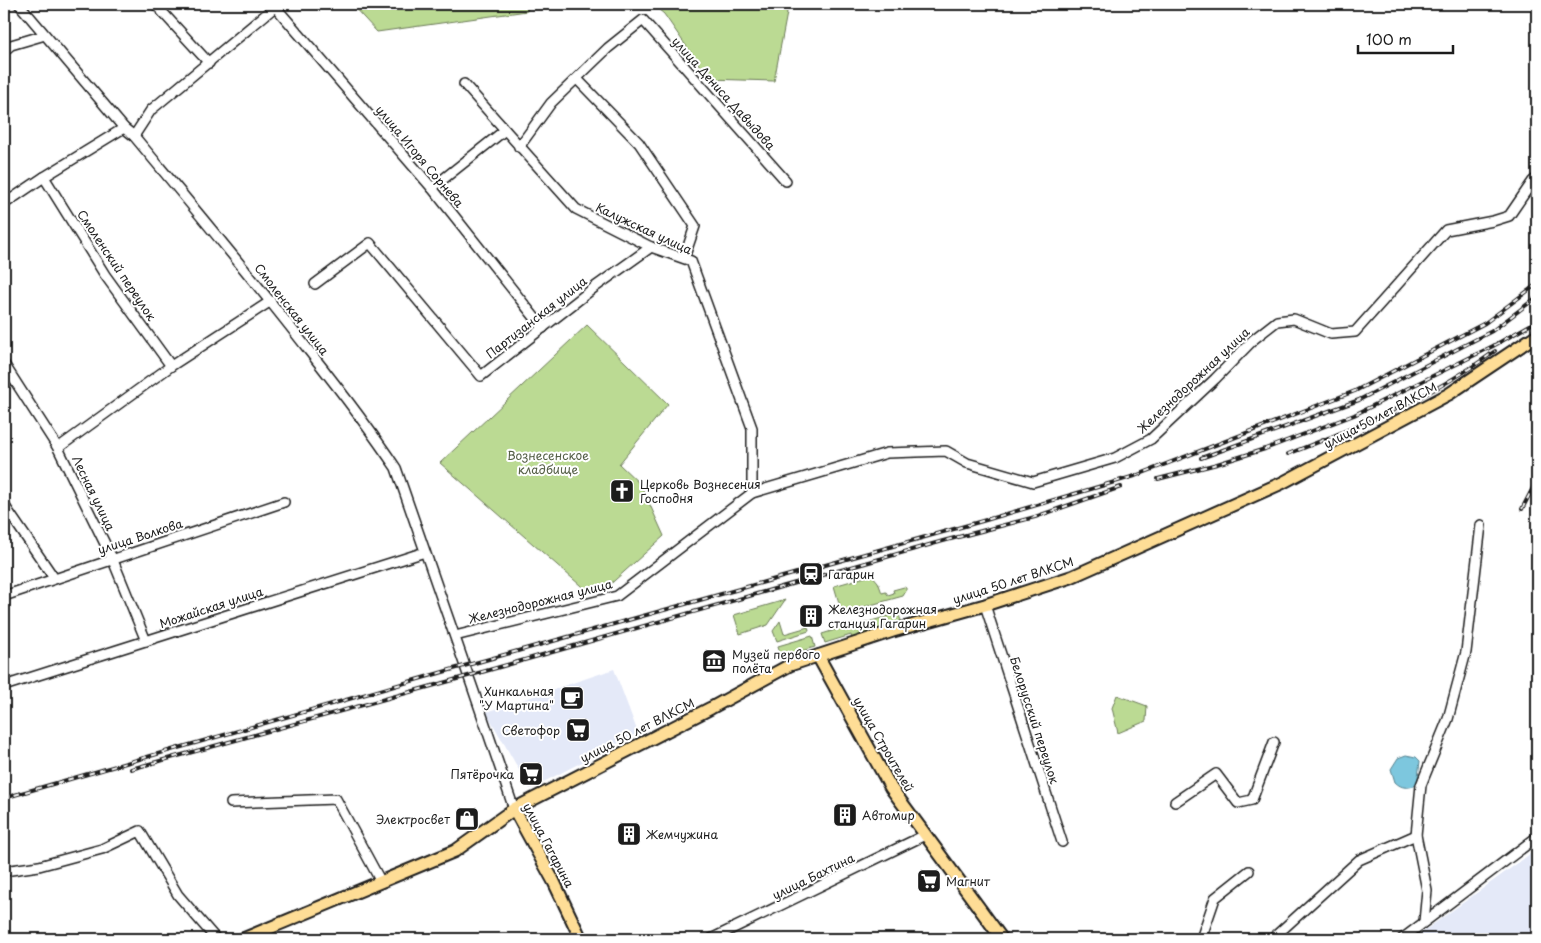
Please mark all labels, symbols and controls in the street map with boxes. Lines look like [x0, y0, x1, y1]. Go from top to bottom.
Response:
scale bar [1358, 22, 1454, 54]
text: 100 m [1366, 27, 1412, 50]
street label: улица Дениса Давыдова [668, 32, 780, 154]
street label: улица Игоря Сорнева [372, 101, 469, 211]
street label: Калужская улица [593, 198, 696, 259]
street label: Смоленский переулок [73, 206, 161, 325]
street label: Смоленская улица [250, 259, 334, 359]
street label: Партизанская улица [482, 271, 591, 362]
street label: Железнодорожная улица [1133, 323, 1254, 437]
street label: улица 50 лет ВЛКСМ [1320, 377, 1440, 453]
park label: Вознесенское кладбище [507, 446, 589, 478]
street label: Лесная улица [68, 452, 120, 534]
place label: Церковь Вознесения Господня [640, 475, 761, 507]
church icon: Церковь Вознесения Господня [609, 478, 635, 504]
street label: улица Волкова [95, 514, 185, 558]
street label: улица 50 лет ВЛКСМ [950, 552, 1076, 608]
station icon: Гагарин [798, 561, 824, 587]
place label: Гагарин [828, 565, 874, 583]
street label: Железнодорожная улица [466, 574, 614, 628]
street label: Можайская улица [157, 582, 265, 632]
place label: Железнодорожная станция Гагарин [828, 600, 937, 632]
building icon: Железнодорожная станция Гагарин [798, 603, 824, 629]
place label: Музей первого полёта [732, 645, 821, 677]
museum icon: Музей первого полёта [701, 648, 727, 674]
street label: Белорусский переулок [1006, 654, 1064, 787]
place label: Хинкальная "У Мартина" [479, 682, 554, 714]
cafe icon: Хинкальная "У Мартина" [559, 685, 585, 711]
street label: улица 50 лет ВЛКСМ [577, 693, 697, 767]
street label: улица Строителей [849, 693, 919, 795]
supermarket icon: Светофор [565, 717, 591, 743]
place label: Светофор [502, 721, 560, 739]
supermarket icon: Пятёрочка [518, 761, 544, 787]
place label: Пятёрочка [451, 765, 514, 783]
street label: улица Гагарина [519, 799, 579, 891]
building icon: Автомир [832, 802, 858, 828]
shop icon: Электросвет [454, 806, 480, 832]
place label: Автомир [862, 806, 915, 824]
place label: Электросвет [376, 810, 450, 828]
building icon: Жемчужина [616, 821, 642, 847]
place label: Жемчужина [646, 825, 719, 843]
street label: улица Бахтина [769, 848, 858, 904]
supermarket icon: Магнит [916, 868, 942, 894]
place label: Магнит [946, 872, 991, 890]

